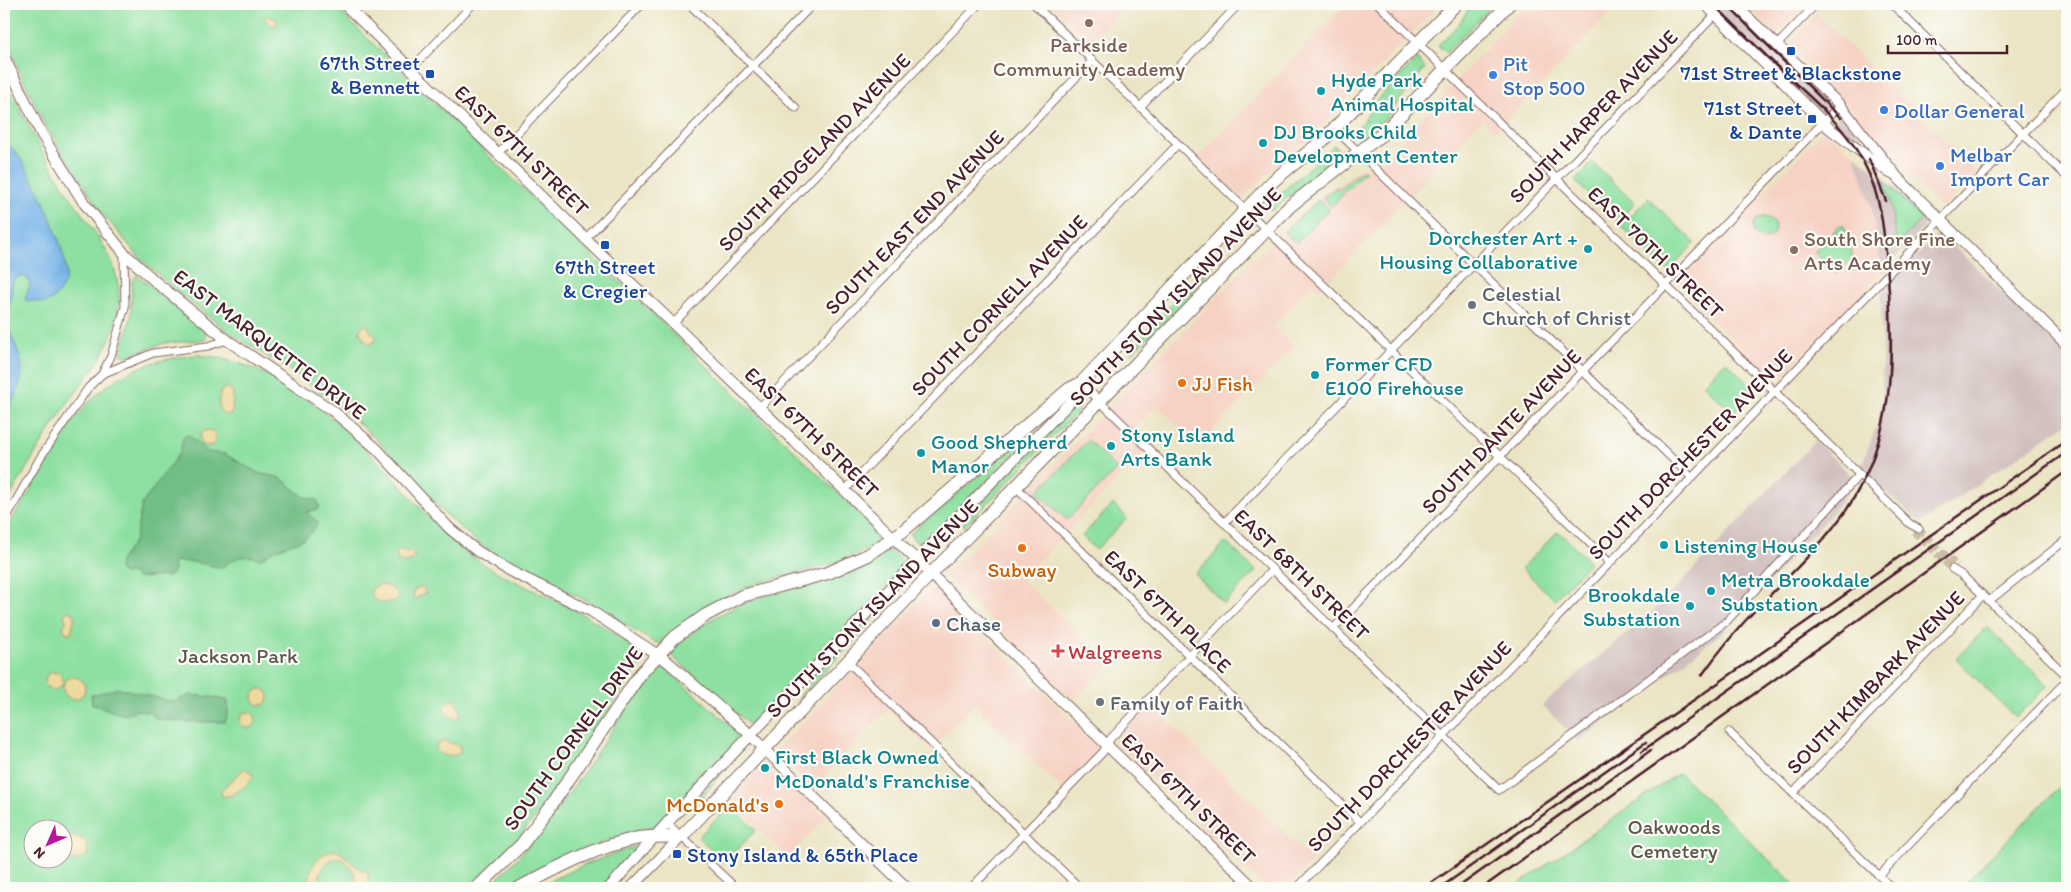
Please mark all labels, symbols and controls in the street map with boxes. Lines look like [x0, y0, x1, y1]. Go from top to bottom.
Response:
marker: Parkside Community Academy [1083, 17, 1095, 29]
scale bar [1888, 22, 2007, 54]
street label: SOUTH HARPER AVENUE [1504, 24, 1683, 208]
text: 100 m [1896, 31, 1938, 49]
place label: Parkside Community Academy [993, 32, 1185, 81]
marker: 71st Street & Blackstone [1785, 45, 1797, 57]
street label: SOUTH RIDGELAND AVENUE [713, 48, 915, 256]
place label: 67th Street & Bennett [319, 50, 420, 99]
place label: Pit Stop 500 [1503, 51, 1585, 100]
place label: 71st Street & Blackstone [1680, 60, 1902, 85]
place label: Hyde Park Animal Hospital [1331, 67, 1474, 116]
marker: 67th Street & Bennett [424, 68, 436, 80]
marker: Pit Stop 500 [1487, 69, 1499, 81]
street label: EAST 67TH STREET [450, 79, 595, 221]
marker: Hyde Park Animal Hospital [1315, 85, 1327, 97]
place label: 71st Street & Dante [1704, 95, 1802, 144]
place label: Dollar General [1894, 98, 2025, 123]
marker: Dollar General [1878, 104, 1890, 116]
marker: 71st Street & Dante [1806, 113, 1818, 125]
place label: DJ Brooks Child Development Center [1273, 119, 1458, 168]
street label: SOUTH EAST END AVENUE [819, 124, 1009, 320]
marker: DJ Brooks Child Development Center [1257, 137, 1269, 149]
place label: Melbar Import Car [1950, 142, 2049, 191]
marker: Melbar Import Car [1934, 160, 1946, 172]
street label: SOUTH STONY ISLAND AVENUE [1064, 181, 1286, 411]
street label: EAST 70TH STREET [1583, 181, 1729, 323]
street label: SOUTH CORNELL AVENUE [906, 209, 1092, 401]
place label: Dorchester Art + Housing Collaborative [1379, 225, 1578, 274]
place label: South Shore Fine Arts Academy [1804, 226, 1955, 275]
marker: 67th Street & Cregier [599, 239, 611, 251]
marker: Dorchester Art + Housing Collaborative [1582, 243, 1594, 255]
marker: South Shore Fine Arts Academy [1788, 244, 1800, 256]
place label: 67th Street & Cregier [555, 254, 656, 303]
street label: EAST MARQUETTE DRIVE [169, 263, 371, 425]
place label: Celestial Church of Christ [1482, 281, 1631, 330]
marker: Celestial Church of Christ [1466, 299, 1478, 311]
street label: SOUTH DANTE AVENUE [1416, 343, 1586, 518]
street label: SOUTH DORCHESTER AVENUE [1583, 343, 1797, 565]
place label: Former CFD E100 Firehouse [1325, 351, 1464, 400]
street label: EAST 67TH STREET [740, 361, 885, 503]
marker: Former CFD E100 Firehouse [1309, 369, 1321, 381]
place label: JJ Fish [1192, 371, 1253, 396]
marker: JJ Fish [1176, 377, 1188, 389]
place label: Stony Island Arts Bank [1121, 422, 1235, 471]
place label: Good Shepherd Manor [931, 429, 1068, 478]
marker: Stony Island Arts Bank [1105, 440, 1117, 452]
marker: Good Shepherd Manor [915, 447, 927, 459]
street label: SOUTH STONY ISLAND AVENUE [761, 493, 983, 723]
street label: EAST 68TH STREET [1229, 503, 1375, 645]
place label: Listening House [1674, 533, 1818, 558]
marker: Listening House [1658, 539, 1670, 551]
marker: Subway [1016, 542, 1028, 554]
street label: EAST 67TH PLACE [1099, 544, 1237, 678]
place label: Subway [988, 557, 1057, 582]
place label: Metra Brookdale Substation [1721, 567, 1870, 616]
place label: Brookdale Substation [1583, 582, 1680, 631]
marker: Metra Brookdale Substation [1705, 585, 1717, 597]
street label: SOUTH KIMBARK AVENUE [1781, 585, 1969, 779]
marker: Brookdale Substation [1684, 600, 1696, 612]
place label: Chase [946, 611, 1001, 636]
marker: Chase [930, 617, 942, 629]
street label: SOUTH DORCHESTER AVENUE [1302, 635, 1516, 857]
place label: Walgreens [1068, 639, 1162, 664]
street label: SOUTH CORNELL DRIVE [498, 641, 648, 835]
park label: Jackson Park [178, 643, 298, 668]
marker: Walgreens [1052, 645, 1064, 657]
place label: Family of Faith [1110, 690, 1243, 715]
marker: Family of Faith [1094, 696, 1106, 708]
street label: EAST 67TH STREET [1117, 727, 1262, 869]
place label: First Black Owned McDonald's Franchise [775, 744, 970, 793]
marker: First Black Owned McDonald's Franchise [759, 762, 771, 774]
place label: McDonald's [666, 792, 769, 817]
marker: McDonald's [773, 798, 785, 810]
park label: Oakwoods Cemetery [1627, 814, 1721, 863]
north arrow [22, 820, 72, 870]
place label: Stony Island & 65th Place [687, 842, 918, 867]
text: N [30, 843, 49, 862]
marker: Stony Island & 65th Place [671, 848, 683, 860]

